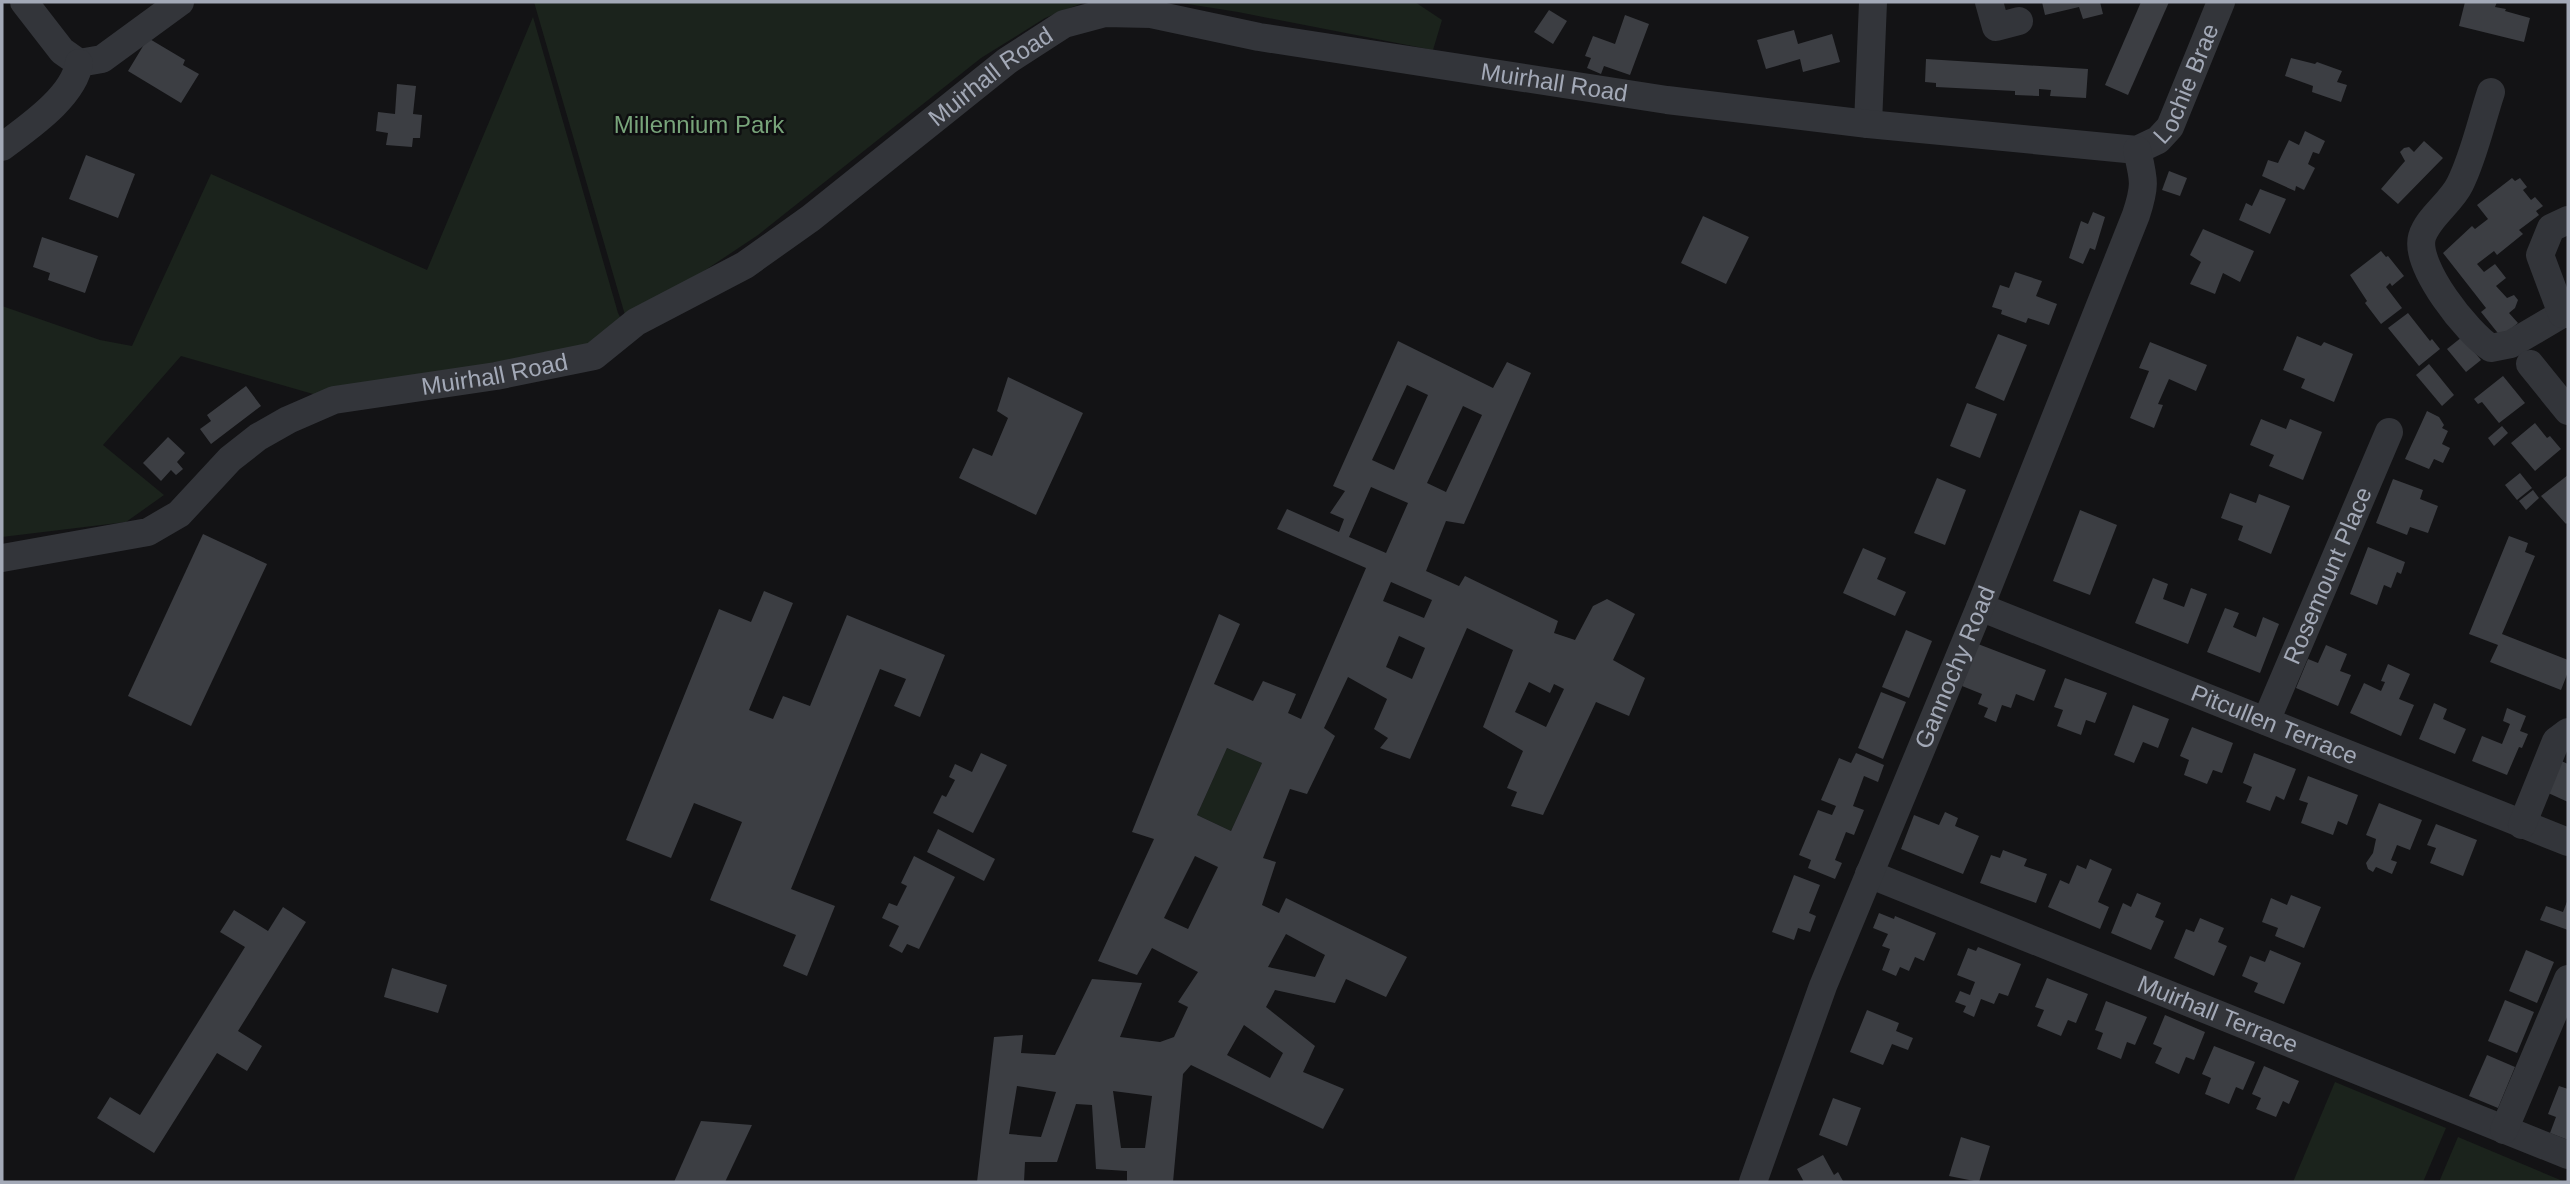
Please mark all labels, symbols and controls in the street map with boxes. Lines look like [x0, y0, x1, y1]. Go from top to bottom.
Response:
street label: Lochie Brae [2148, 19, 2224, 149]
street label: Muirhall Road [923, 21, 1057, 131]
street label: Muirhall Road [1479, 57, 1630, 107]
park label: Millennium Park [614, 111, 785, 138]
street label: Muirhall Road [419, 348, 570, 400]
street label: Rosemount Place [2278, 483, 2377, 668]
street label: Gannochy Road [1909, 582, 2000, 753]
street label: Pitcullen Terrace [2187, 679, 2362, 770]
street label: Muirhall Terrace [2134, 969, 2302, 1058]

